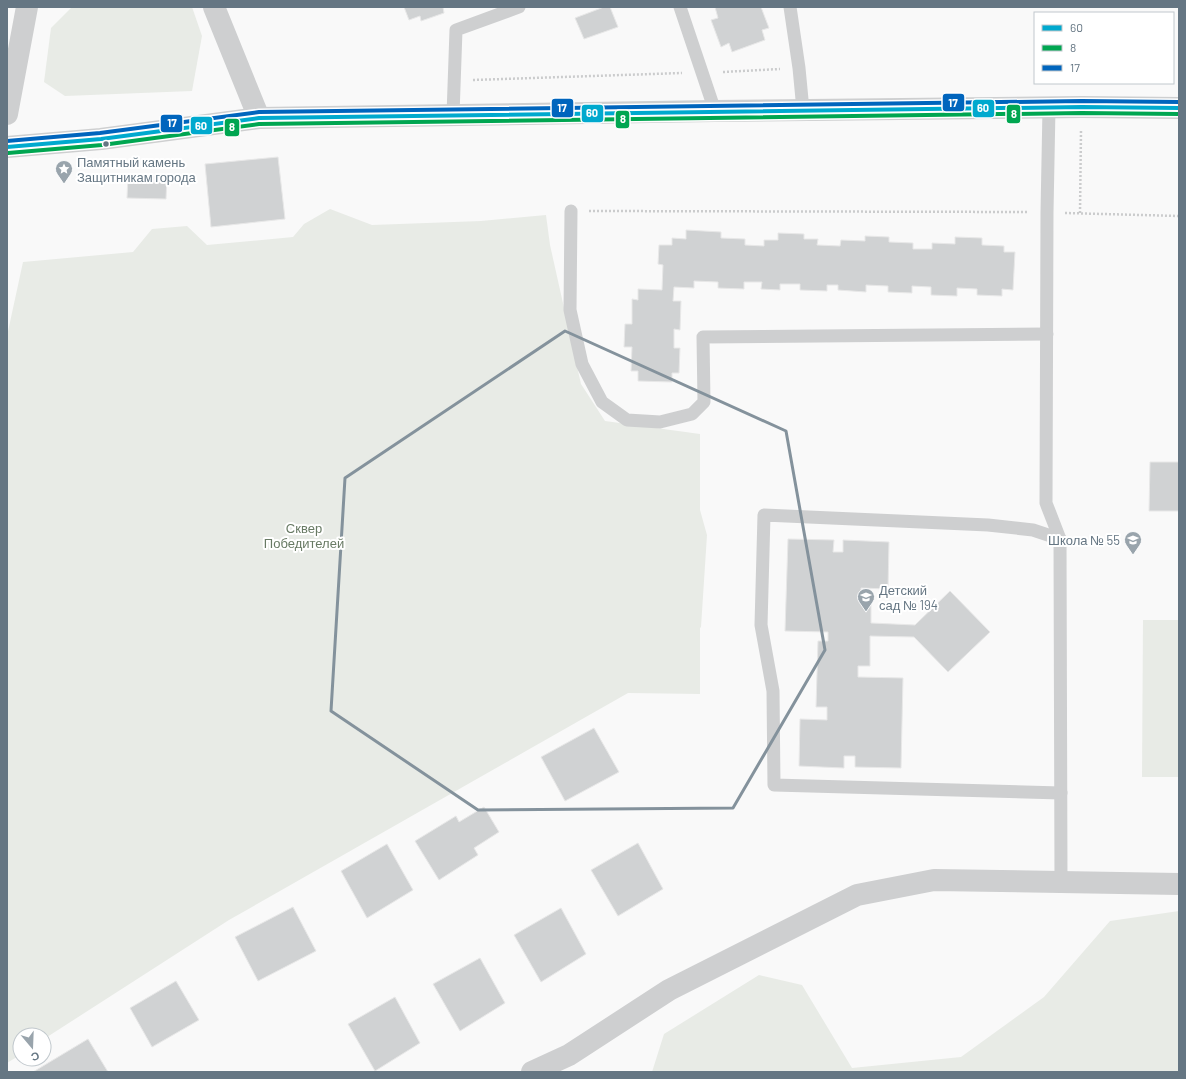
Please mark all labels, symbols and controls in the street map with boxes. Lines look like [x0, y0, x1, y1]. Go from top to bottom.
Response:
legend [1034, 12, 1174, 84]
text: 60 [1070, 20, 1083, 34]
text: 8 [1070, 40, 1076, 54]
text: 17 [1070, 60, 1080, 74]
line badge: 17 [942, 93, 965, 112]
text: 17 [948, 96, 958, 109]
line badge: 17 [551, 98, 574, 118]
line badge: 60 [972, 99, 995, 118]
text: 17 [557, 101, 567, 114]
text: 60 [977, 101, 989, 114]
line badge: 60 [581, 104, 604, 123]
line badge: 8 [1006, 104, 1021, 124]
text: 60 [586, 106, 598, 119]
text: 8 [1011, 107, 1017, 120]
line badge: 8 [615, 110, 630, 129]
text: 8 [620, 112, 626, 125]
line badge: 17 [160, 114, 183, 133]
text: 17 [167, 116, 177, 129]
line badge: 60 [190, 116, 213, 135]
line badge: 8 [224, 118, 240, 137]
text: 60 [195, 119, 207, 132]
text: 8 [229, 120, 235, 133]
unlabelled marker [101, 139, 111, 149]
place label: Памятный камень Защитникам города [77, 154, 197, 185]
place icon: Памятный камень Защитникам города [54, 159, 74, 184]
park label: Сквер Победителей [264, 520, 344, 551]
school or university icon: Школа № 55 [1123, 530, 1143, 555]
place label: Школа № 55 [1048, 532, 1120, 548]
place label: Детский сад № 194 [879, 582, 938, 613]
school or university icon: Детский сад № 194 [856, 587, 876, 612]
north arrow [12, 1027, 52, 1067]
text: С [29, 1049, 41, 1064]

